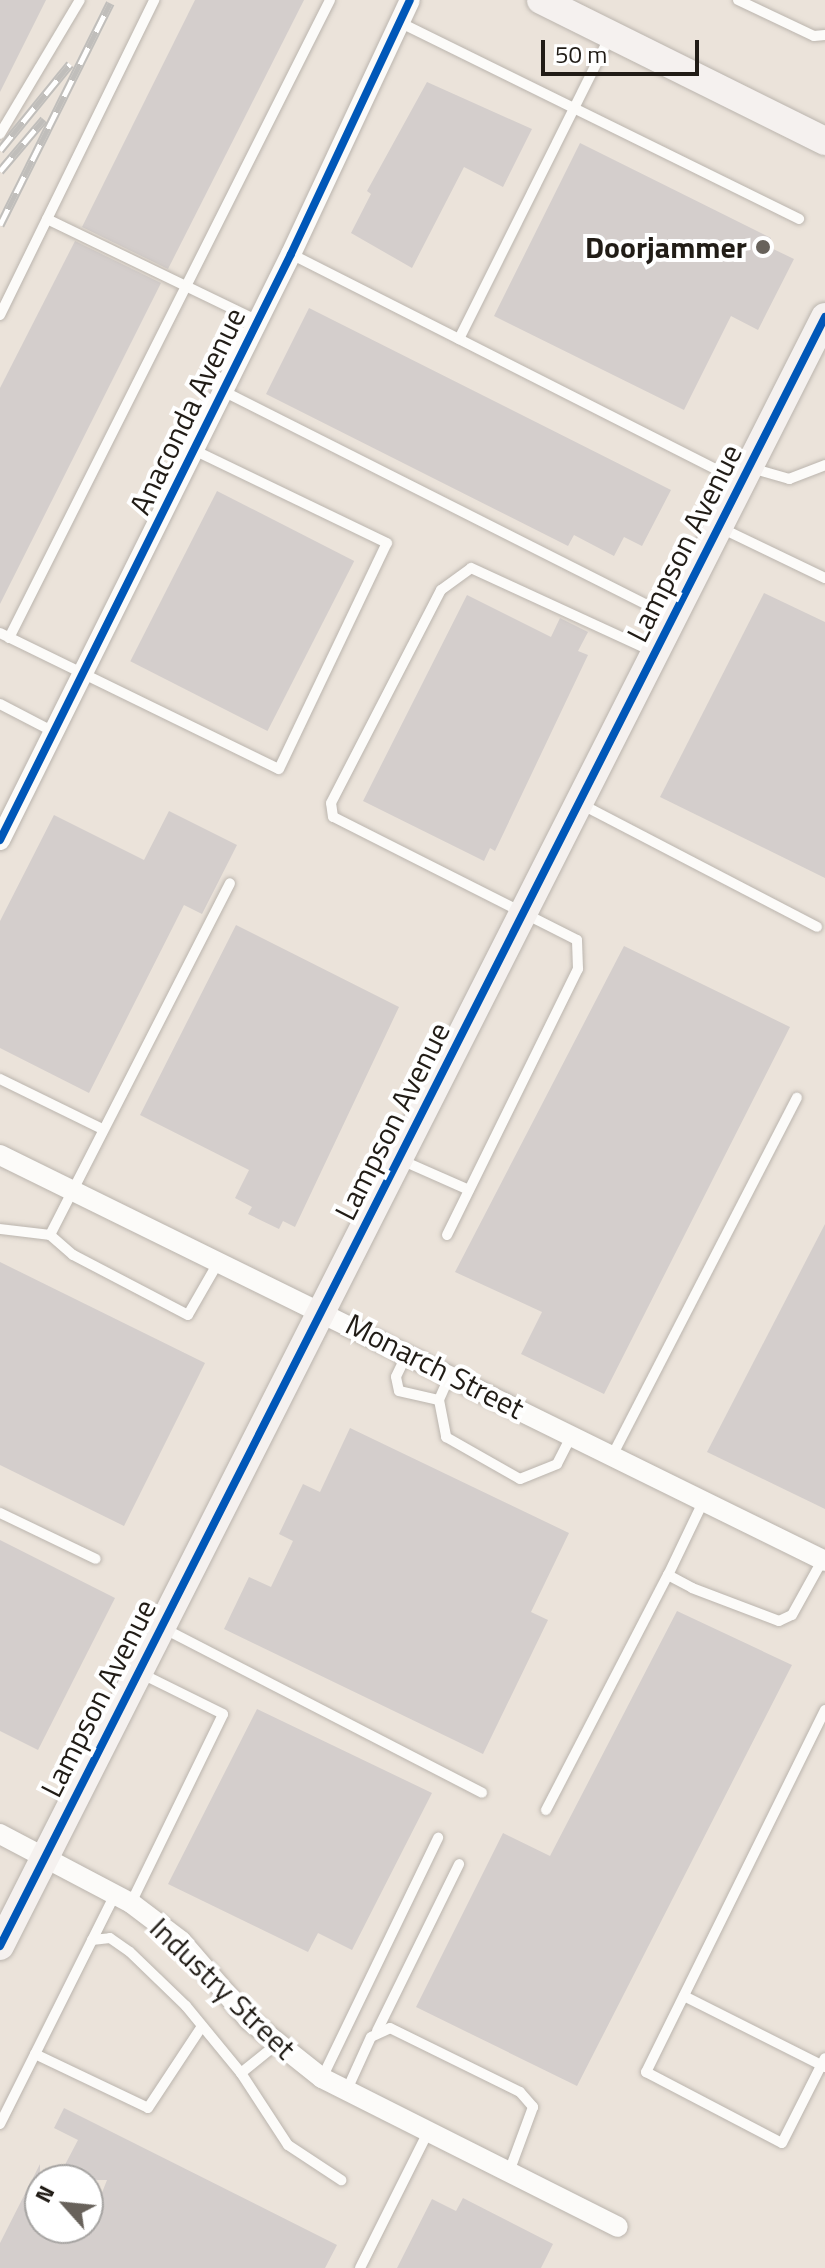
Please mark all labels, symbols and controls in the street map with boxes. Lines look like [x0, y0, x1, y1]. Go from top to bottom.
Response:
scale bar [545, 24, 703, 74]
text: 50 m [555, 36, 607, 72]
place label: Doorjammer [585, 229, 747, 265]
marker: Doorjammer [754, 238, 772, 256]
street label: Anaconda Avenue [121, 302, 253, 520]
street label: Lampson Avenue [619, 438, 749, 648]
street label: Lampson Avenue [327, 1016, 457, 1226]
street label: Monarch Street [340, 1306, 530, 1426]
street label: Lampson Avenue [33, 1593, 163, 1803]
street label: Industry Street [143, 1910, 303, 2066]
north arrow [24, 2164, 104, 2244]
text: N [26, 2180, 63, 2209]

